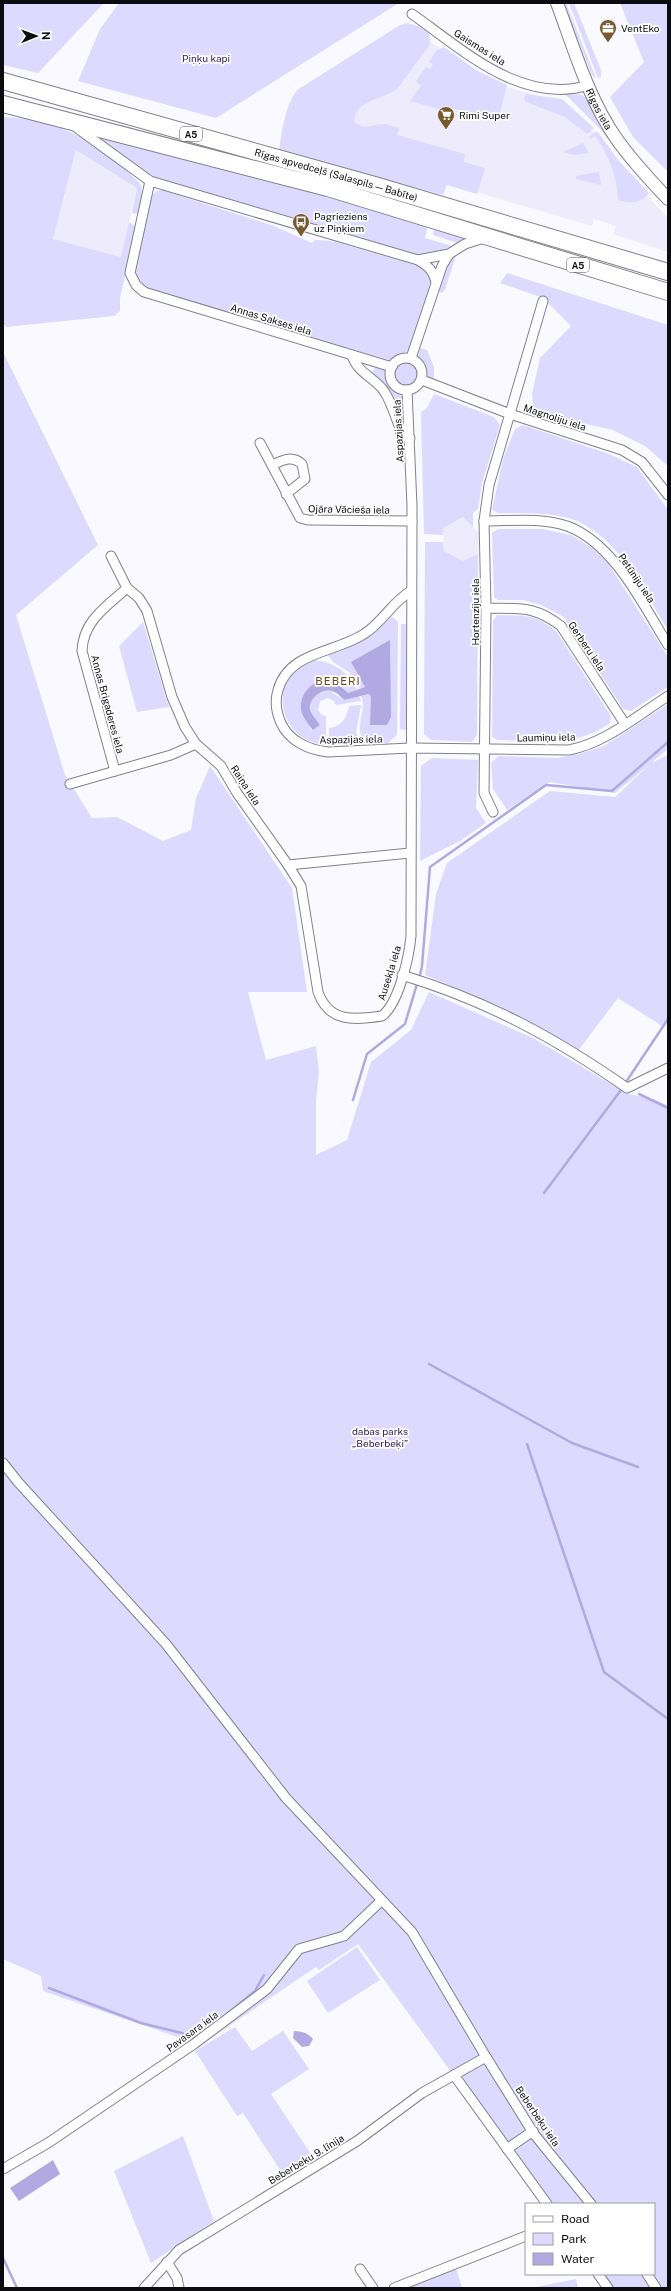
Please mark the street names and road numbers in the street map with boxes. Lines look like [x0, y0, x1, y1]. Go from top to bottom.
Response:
street label: Gaismas iela [452, 26, 508, 68]
street label: Rīgas iela [584, 86, 615, 132]
road number: A5 [180, 127, 202, 141]
street label: Rīgas apvedceļš (Salaspils — Babīte) [253, 146, 419, 203]
road number: A5 [567, 258, 589, 272]
street label: Annas Sakses iela [229, 301, 313, 337]
street label: Aspazijas iela [390, 399, 406, 463]
street label: Magnoliju iela [522, 401, 588, 433]
street label: Ojāra Vācieša iela [308, 502, 390, 516]
street label: Petūniju iela [616, 551, 658, 605]
street label: Hortenziju iela [469, 579, 481, 645]
street label: Gerberu iela [566, 619, 608, 673]
street label: Annas Brigaderes iela [89, 653, 127, 755]
street label: Laumiņu iela [516, 730, 576, 745]
street label: Aspazijas iela [319, 732, 383, 746]
street label: Raiņa iela [228, 763, 263, 808]
street label: Ausekļa iela [375, 944, 403, 1002]
street label: Pavasara iela [164, 2008, 220, 2054]
street label: Beberbeķu iela [513, 2084, 563, 2149]
street label: Beberbeķu 9. līnija [266, 2132, 347, 2187]

